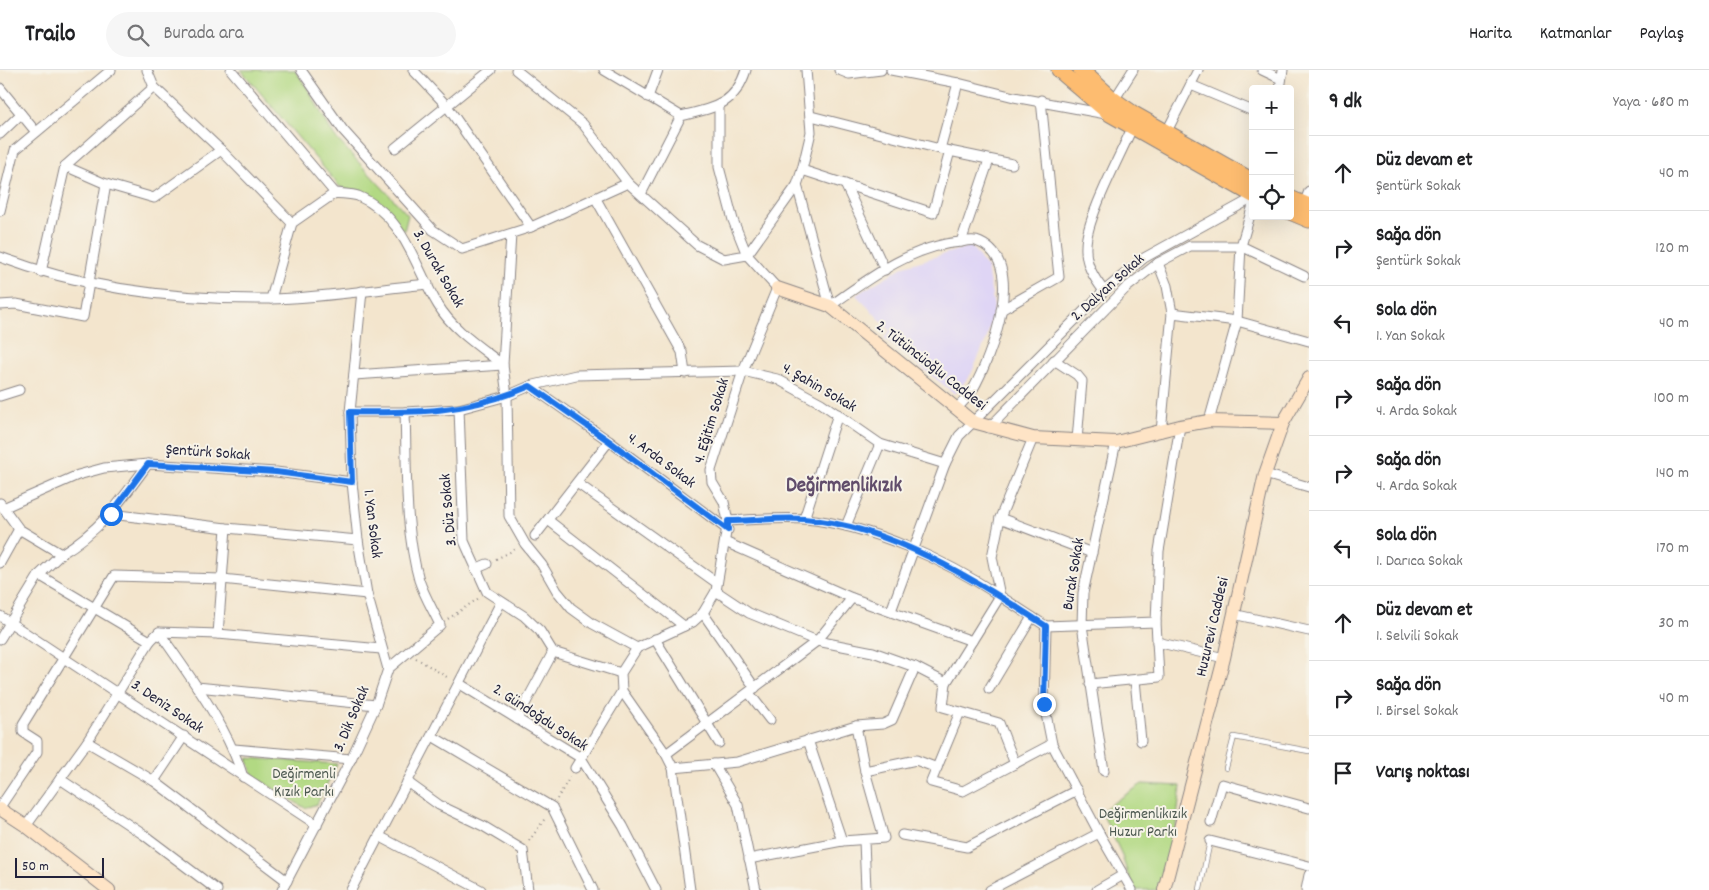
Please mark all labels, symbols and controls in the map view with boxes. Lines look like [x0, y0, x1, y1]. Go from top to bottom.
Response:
search box [106, 12, 456, 57]
text: Trailo [25, 18, 76, 52]
icon: search [124, 21, 152, 49]
text: Burada ara [164, 21, 244, 48]
text: Harita [1469, 22, 1512, 47]
text: Katmanlar [1540, 22, 1612, 47]
text: Paylaş [1640, 22, 1684, 47]
map controls [1249, 85, 1294, 220]
button: + [1249, 85, 1294, 130]
text: 9 dk [1329, 88, 1362, 118]
text: Yaya · 680 m [1613, 91, 1689, 114]
button: − [1249, 130, 1294, 175]
text: Düz devam et [1376, 148, 1472, 175]
icon: ahead [1329, 159, 1357, 187]
text: 40 m [1659, 162, 1689, 185]
button: locate [1249, 175, 1294, 220]
text: Şentürk Sokak [1376, 175, 1461, 198]
text: Sağa dön [1376, 223, 1441, 250]
street label: 3. Durak Sokak [406, 226, 470, 312]
icon: right [1329, 234, 1357, 262]
text: 120 m [1655, 237, 1689, 260]
street label: 2. Dalyan Sokak [1066, 248, 1150, 328]
text: Şentürk Sokak [1376, 250, 1461, 273]
text: Sola dön [1376, 298, 1437, 325]
icon: left [1329, 309, 1357, 337]
text: 40 m [1659, 312, 1689, 335]
street label: 2. Tütüncüoğlu Caddesi [870, 315, 992, 417]
text: 1. Yan Sokak [1376, 325, 1445, 348]
street label: 4. Şahin Sokak [777, 357, 861, 419]
text: Sağa dön [1376, 373, 1441, 400]
street label: 4. Eğitim Sokak [688, 375, 736, 467]
icon: right [1329, 384, 1357, 412]
text: 100 m [1653, 387, 1689, 410]
text: 4. Arda Sokak [1376, 400, 1457, 423]
street label: 4. Arda Sokak [622, 427, 700, 495]
street label: Şentürk Sokak [165, 439, 251, 467]
text: Sağa dön [1376, 448, 1441, 475]
icon: right [1329, 459, 1357, 487]
text: 140 m [1655, 462, 1689, 485]
district label: Değirmenlikızık [786, 472, 902, 502]
street label: 3. Düz Sokak [434, 473, 464, 547]
text: 4. Arda Sokak [1376, 475, 1457, 498]
street label: 1. Yan Sokak [356, 488, 388, 560]
route start [100, 503, 123, 526]
text: Sola dön [1376, 523, 1437, 550]
icon: left [1329, 534, 1357, 562]
street label: Burak Sokak [1057, 536, 1091, 612]
text: 170 m [1656, 537, 1689, 560]
text: 1. Darıca Sokak [1376, 550, 1463, 573]
street label: Huzurevi Caddesi [1190, 575, 1236, 679]
text: Düz devam et [1376, 598, 1472, 625]
icon: ahead [1329, 609, 1357, 637]
text: 30 m [1659, 612, 1689, 635]
text: 1. Selvili Sokak [1376, 625, 1459, 648]
text: Sağa dön [1376, 673, 1441, 700]
street label: 3. Deniz Sokak [126, 674, 208, 740]
street label: 2. Gündoğdu Sokak [488, 678, 592, 758]
street label: 3. Dik Sokak [328, 682, 376, 756]
icon: right [1329, 684, 1357, 712]
text: 40 m [1659, 687, 1689, 710]
route end [1033, 693, 1056, 716]
text: 1. Birsel Sokak [1376, 700, 1458, 723]
icon: arrive [1329, 759, 1357, 787]
text: Varış noktası [1376, 760, 1470, 787]
park label: Değirmenli Kızık Parkı [272, 763, 336, 804]
park label: Değirmenlikızık Huzur Parkı [1099, 803, 1187, 844]
scale bar [15, 855, 104, 878]
text: 50 m [22, 857, 49, 877]

